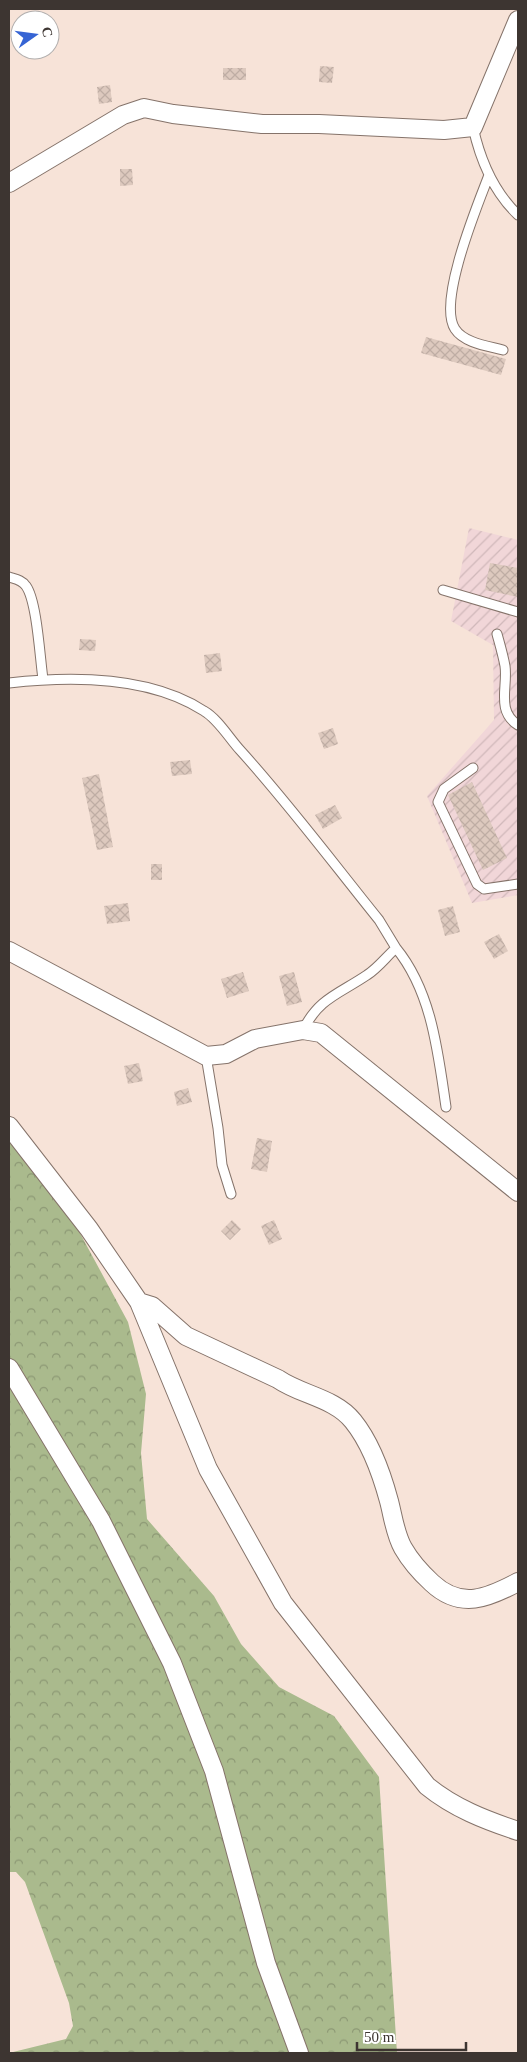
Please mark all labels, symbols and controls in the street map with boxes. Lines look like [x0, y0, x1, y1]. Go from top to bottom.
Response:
north arrow [10, 10, 60, 60]
text: С [39, 25, 56, 39]
scale bar [357, 2020, 466, 2052]
text: 50 m [364, 2029, 395, 2045]

